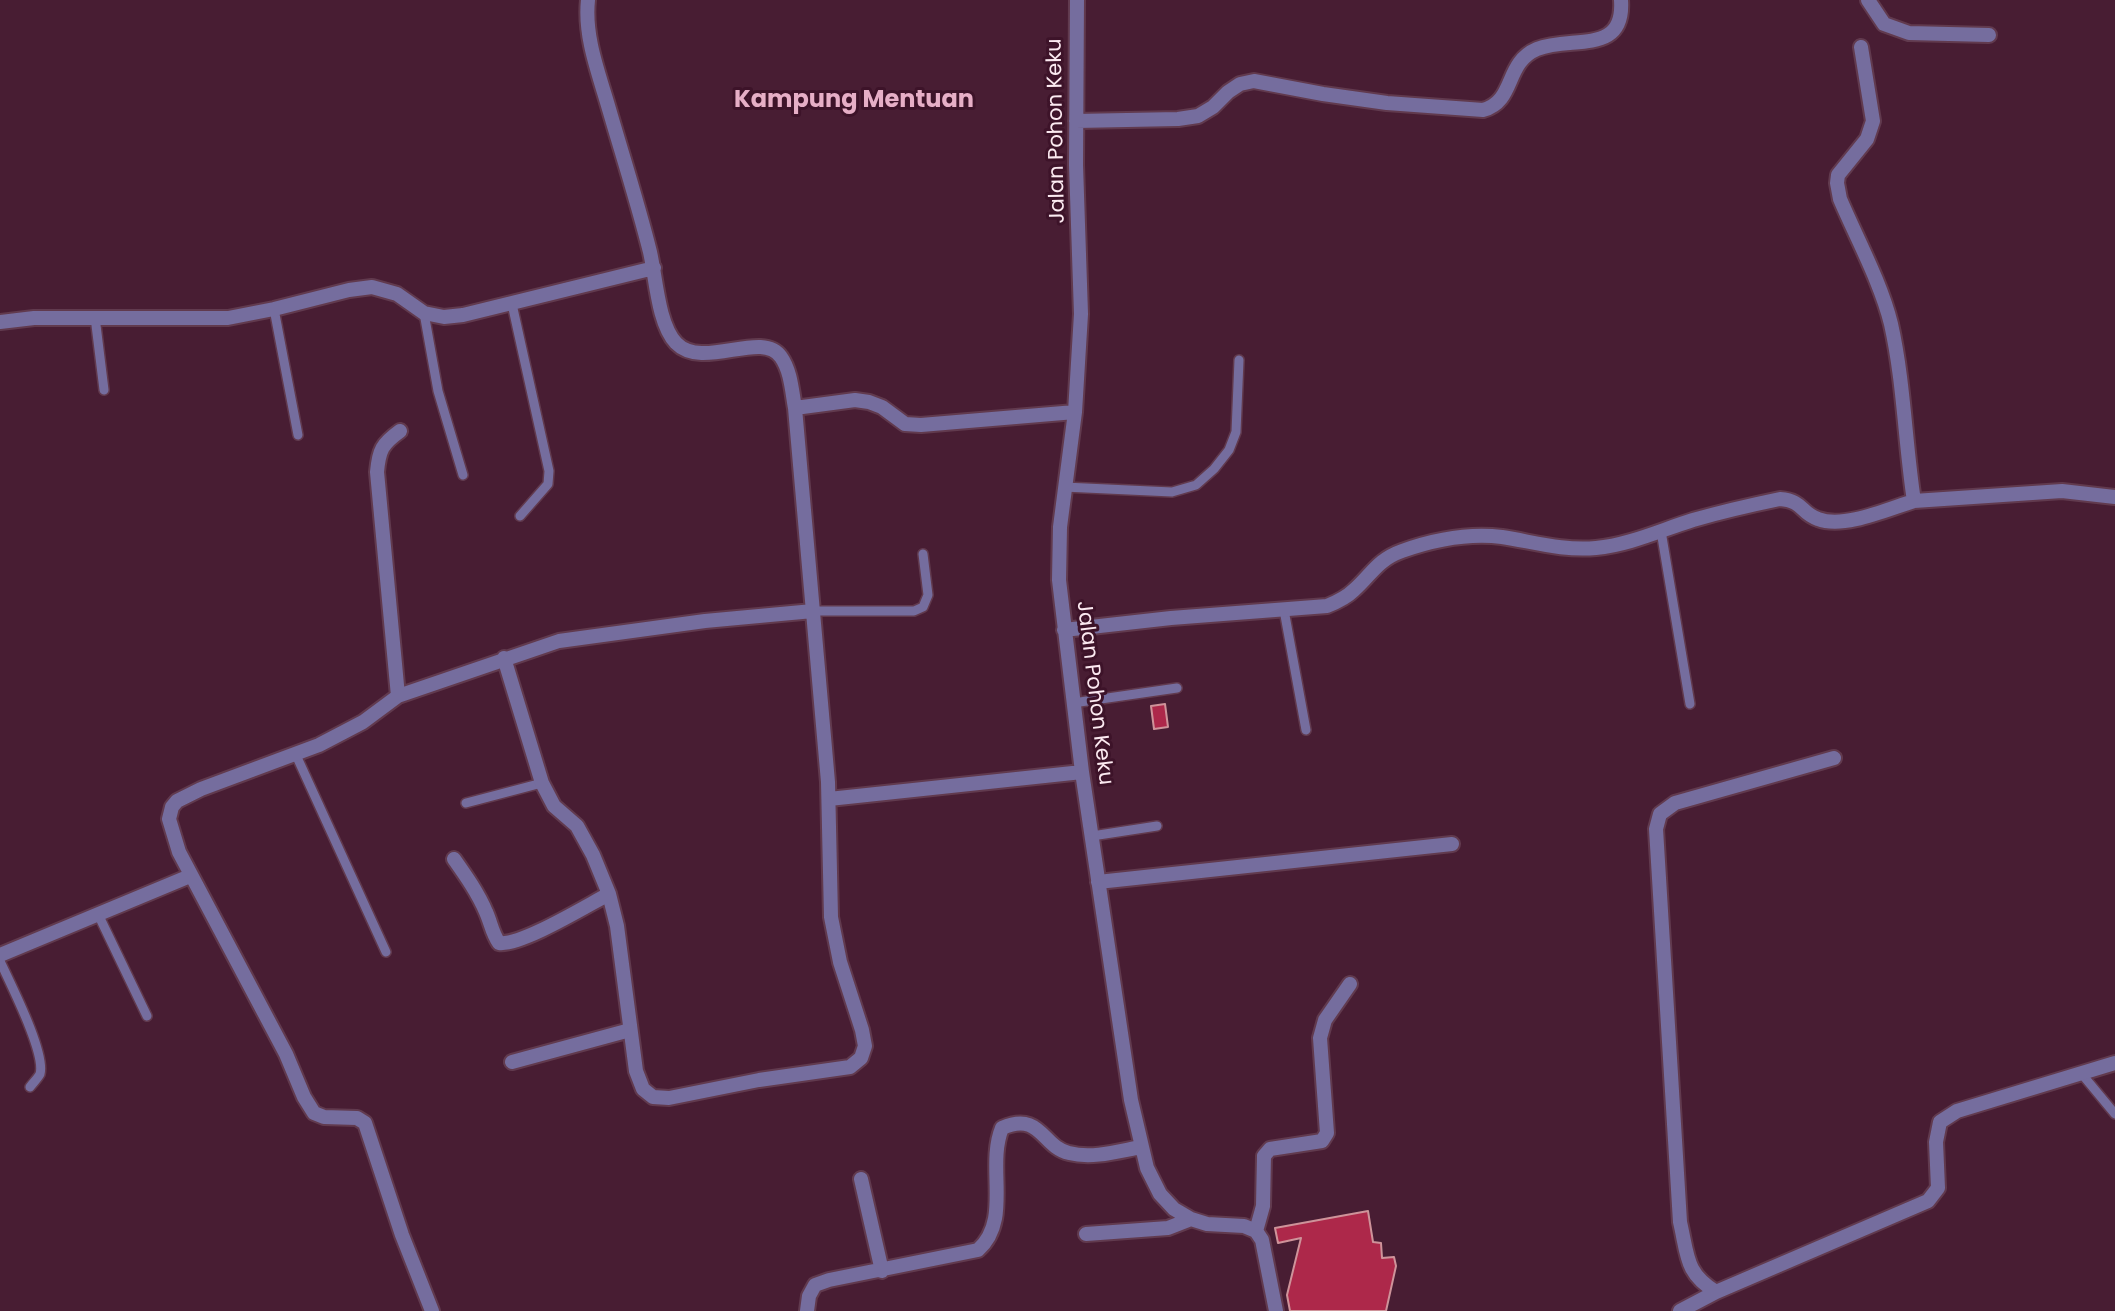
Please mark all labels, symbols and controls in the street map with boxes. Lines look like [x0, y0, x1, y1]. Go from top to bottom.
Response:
street label: Jalan Pohon Keku [1043, 38, 1071, 224]
district label: Kampung Mentuan [734, 87, 974, 115]
street label: Jalan Pohon Keku [1070, 600, 1118, 786]

